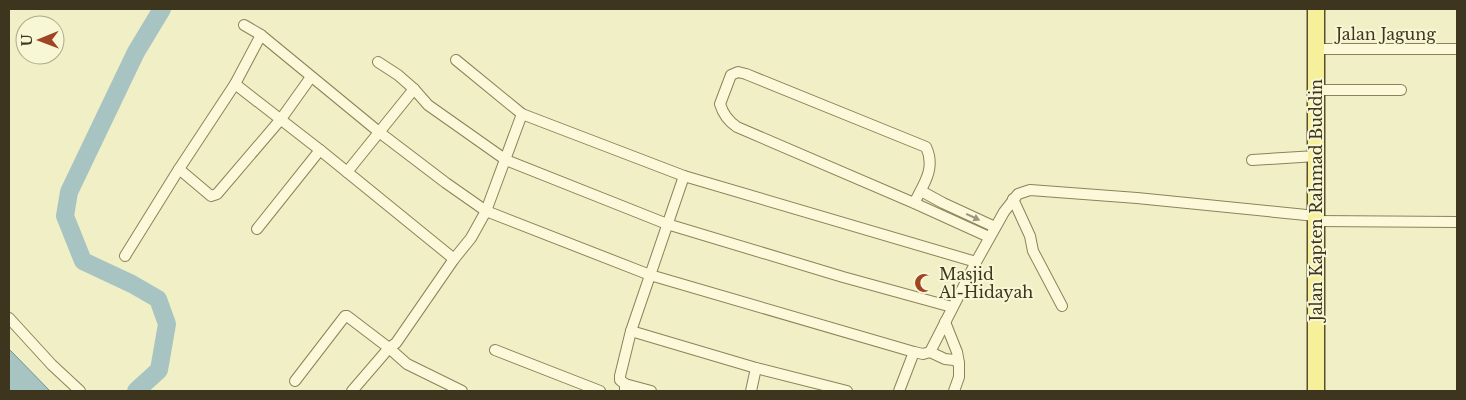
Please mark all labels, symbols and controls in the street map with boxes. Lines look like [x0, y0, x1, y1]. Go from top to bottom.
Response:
north arrow [15, 15, 65, 65]
street label: Jalan Jagung [1334, 24, 1436, 44]
text: U [18, 33, 36, 47]
street label: Jalan Kapten Rahmad Buddin [1306, 79, 1326, 323]
one-way arrow [966, 213, 981, 221]
place label: Masjid Al-Hidayah [938, 264, 1033, 302]
mosque icon: Masjid Al-Hidayah [913, 272, 935, 294]

